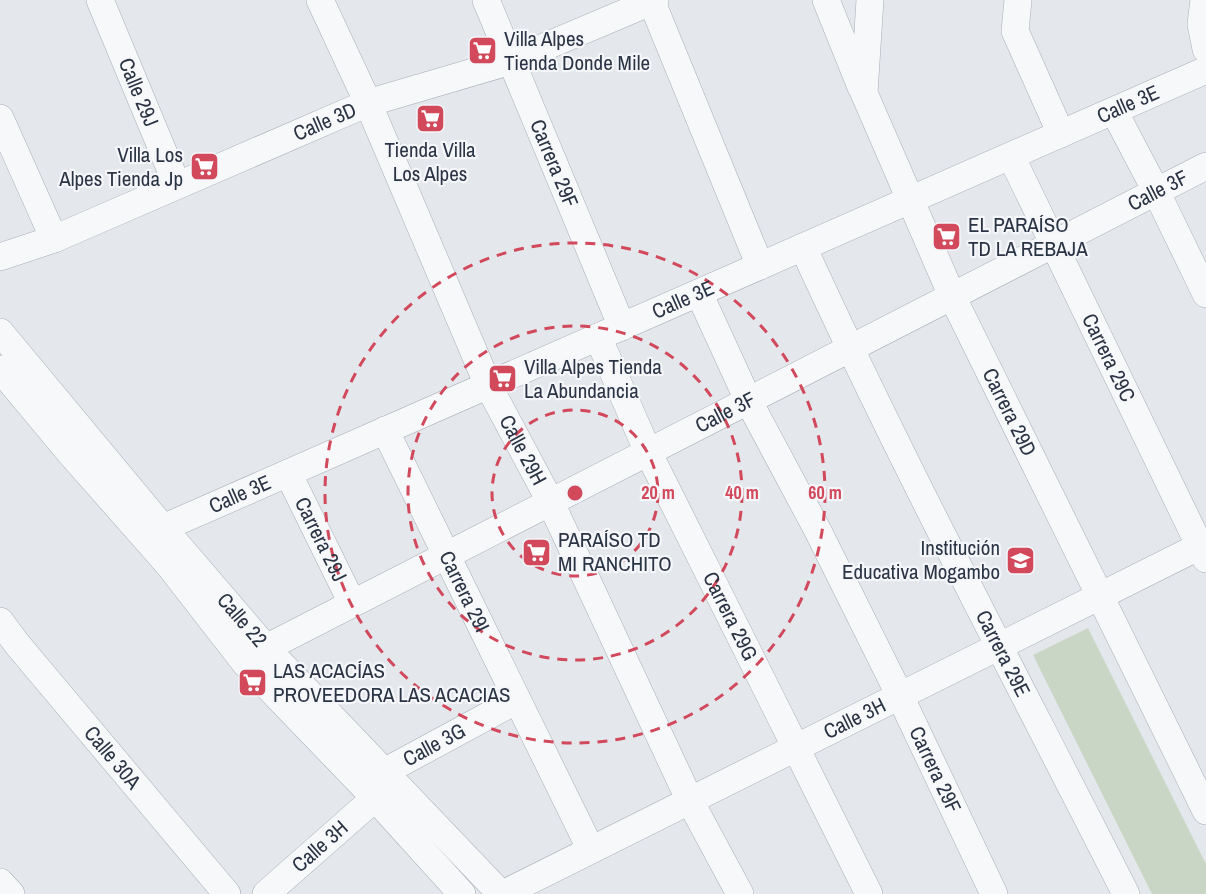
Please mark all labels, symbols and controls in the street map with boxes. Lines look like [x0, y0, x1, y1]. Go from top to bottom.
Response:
place label: Villa Alpes Tienda Donde Mile [504, 24, 650, 77]
supermarket icon: Villa Alpes Tienda Donde Mile [467, 35, 499, 67]
street label: Calle 29J [112, 53, 166, 131]
street label: Calle 3E [1092, 77, 1163, 130]
street label: Calle 3D [289, 95, 361, 148]
supermarket icon: Tienda Villa Los Alpes [414, 103, 446, 135]
street label: Carrera 29F [523, 115, 586, 212]
place label: Tienda Villa Los Alpes [384, 135, 476, 188]
place label: Villa Los Alpes Tienda Jp [58, 140, 183, 193]
supermarket icon: Villa Los Alpes Tienda Jp [188, 151, 220, 183]
street label: Calle 3F [1122, 163, 1193, 218]
place label: EL PARAÍSO TD LA REBAJA [968, 210, 1088, 263]
supermarket icon: EL PARAÍSO TD LA REBAJA [931, 221, 963, 253]
street label: Calle 3E [647, 273, 719, 326]
street label: Carrera 29C [1075, 308, 1143, 406]
place label: Villa Alpes Tienda La Abundancia [524, 352, 662, 405]
supermarket icon: Villa Alpes Tienda La Abundancia [487, 363, 519, 395]
street label: Carrera 29D [976, 363, 1044, 461]
street label: Calle 3F [690, 384, 760, 440]
street label: Calle 29H [493, 410, 554, 490]
street label: Calle 3E [204, 467, 275, 520]
text: 20 m [641, 480, 675, 505]
text: 40 m [725, 480, 759, 505]
text: 60 m [808, 480, 842, 505]
centre of rings [565, 483, 585, 503]
street label: Carrera 29J [288, 492, 354, 586]
place label: PARAÍSO TD MI RANCHITO [558, 525, 672, 578]
place label: Institución Educativa Mogambo [842, 533, 1000, 586]
supermarket icon: PARAÍSO TD MI RANCHITO [521, 536, 553, 568]
school or university icon: Institución Educativa Mogambo [1005, 544, 1037, 576]
street label: Carrera 29I [433, 546, 497, 637]
street label: Carrera 29G [696, 567, 765, 665]
street label: Calle 22 [211, 586, 274, 653]
street label: Carrera 29E [969, 605, 1038, 702]
place label: LAS ACACÍAS PROVEEDORA LAS ACACIAS [273, 656, 510, 709]
supermarket icon: LAS ACACÍAS PROVEEDORA LAS ACACIAS [236, 667, 268, 699]
street label: Calle 3H [818, 690, 890, 746]
street label: Calle 3G [398, 716, 470, 773]
street label: Calle 30A [78, 719, 148, 796]
street label: Carrera 29F [902, 721, 968, 818]
street label: Calle 3H [285, 813, 354, 879]

